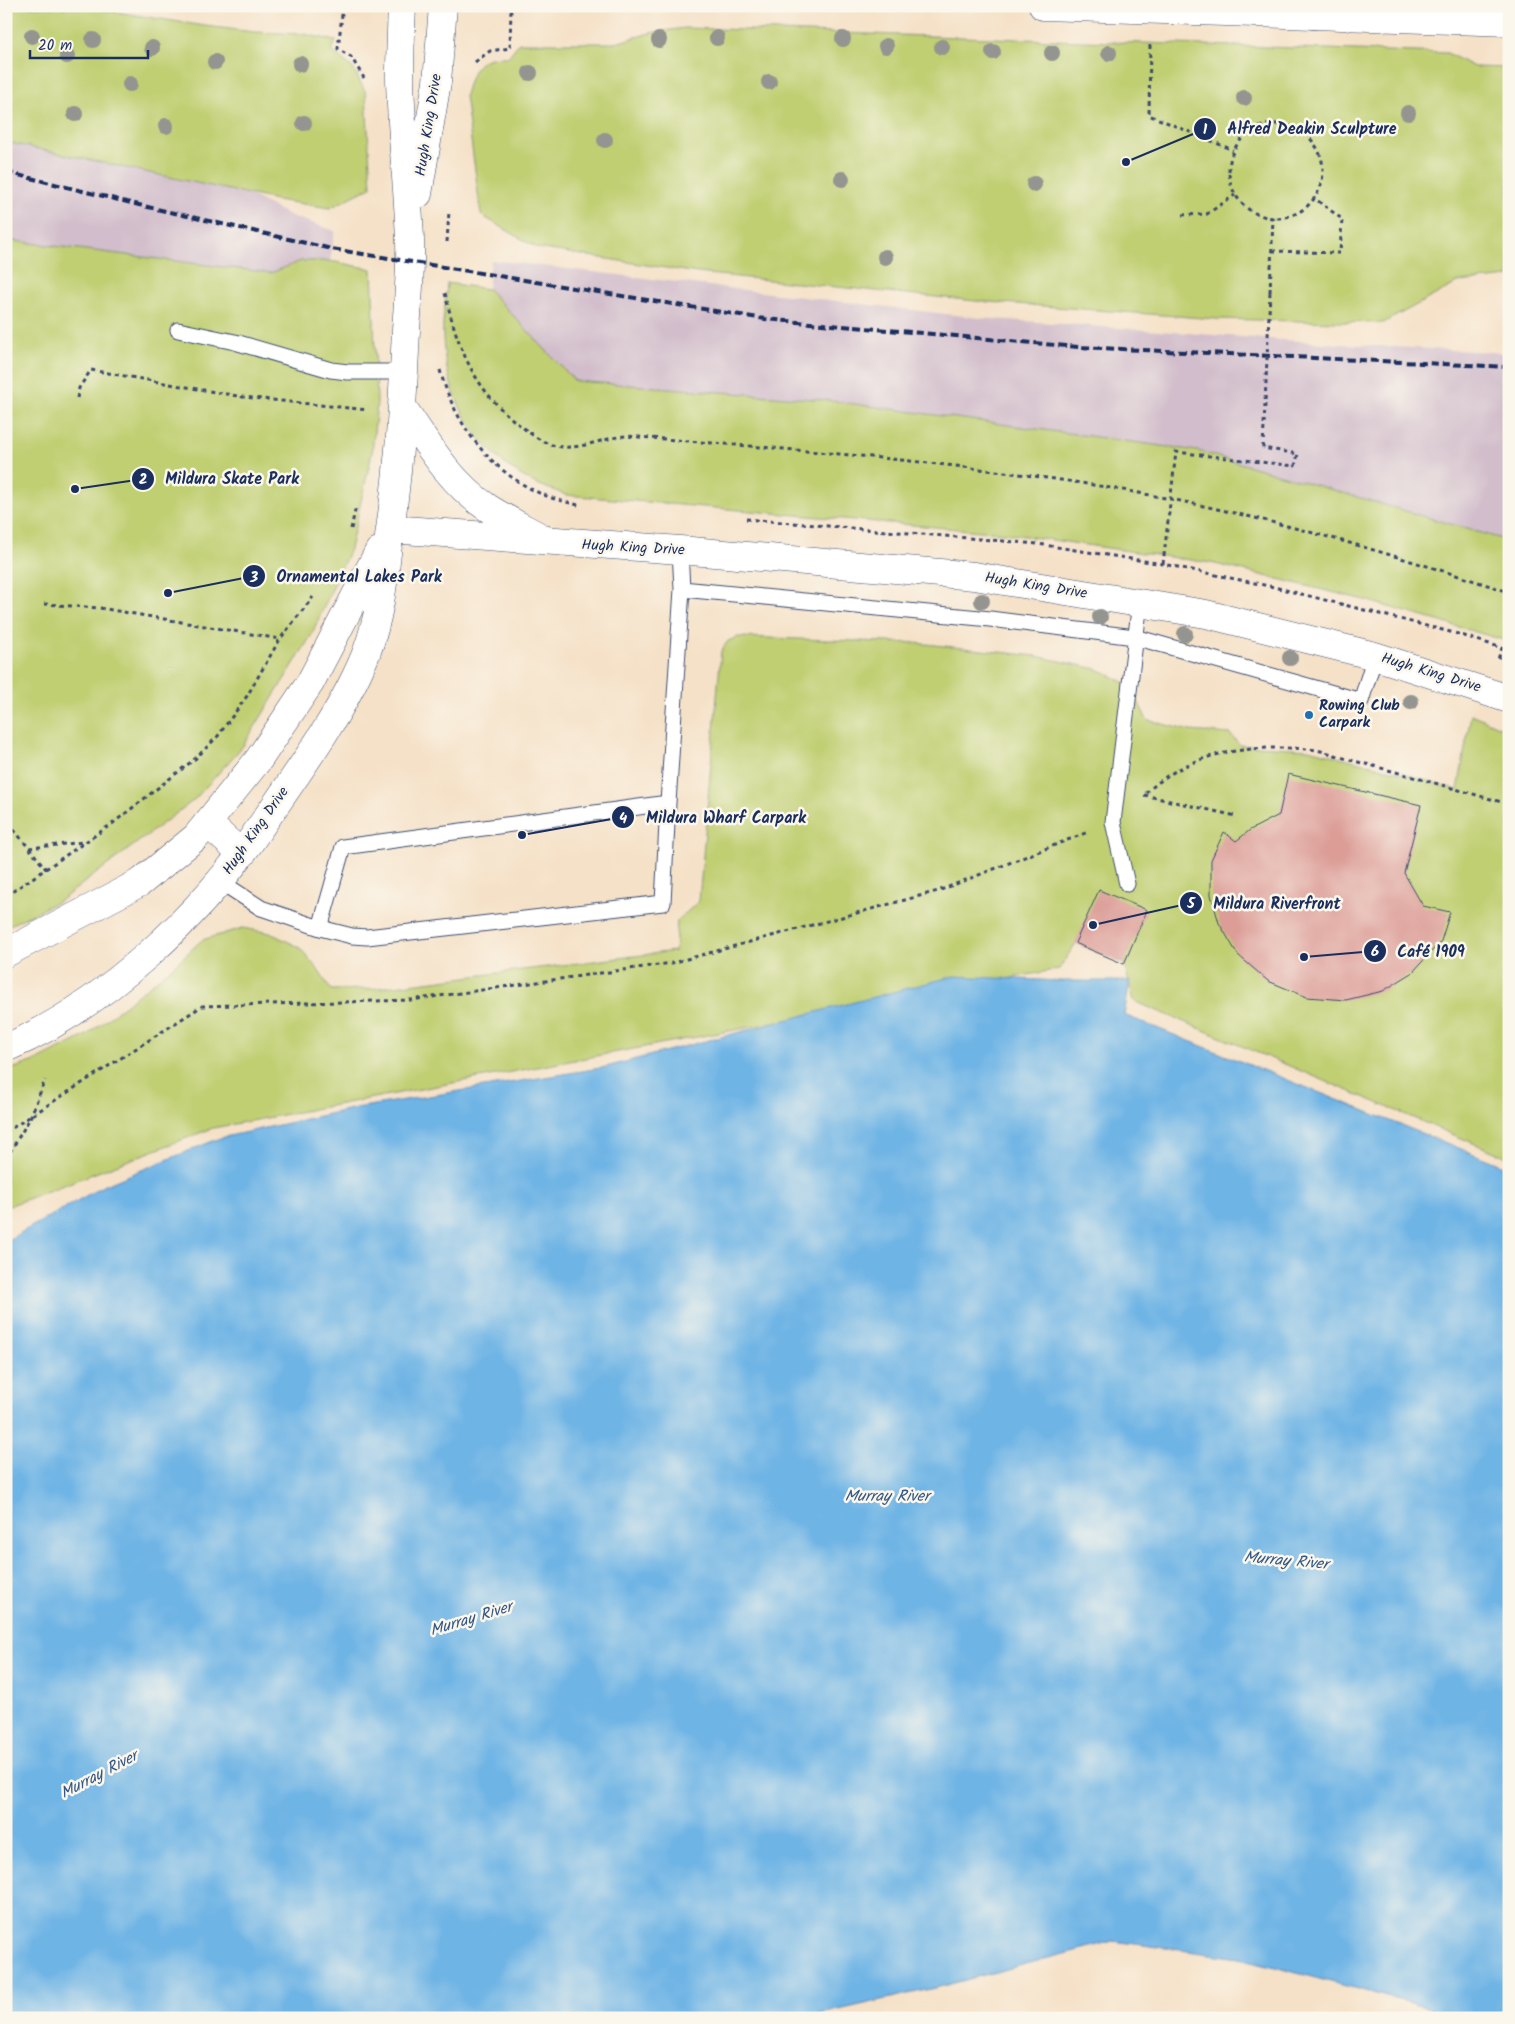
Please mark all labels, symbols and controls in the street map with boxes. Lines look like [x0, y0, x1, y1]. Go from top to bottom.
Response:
scale bar [30, 28, 148, 60]
text: 20 m [38, 34, 72, 58]
street label: Hugh King Drive [409, 72, 449, 178]
callout: Alfred Deakin Sculpture [1193, 113, 1407, 144]
text: Alfred Deakin Sculpture [1227, 117, 1397, 142]
text: 1 [1203, 118, 1208, 142]
callout: Mildura Skate Park [130, 463, 309, 494]
text: Mildura Skate Park [165, 467, 300, 492]
text: 2 [139, 468, 148, 492]
street label: Hugh King Drive [581, 533, 685, 563]
callout: Ornamental Lakes Park [241, 561, 451, 592]
text: Ornamental Lakes Park [276, 565, 443, 590]
text: 3 [249, 566, 258, 590]
street label: Hugh King Drive [983, 566, 1089, 606]
street label: Hugh King Drive [1378, 646, 1484, 700]
place label: Rowing Club Carpark [1319, 694, 1400, 735]
marker: Rowing Club Carpark [1303, 709, 1315, 721]
street label: Hugh King Drive [217, 782, 296, 880]
callout: Mildura Wharf Carpark [611, 802, 816, 833]
text: Mildura Wharf Carpark [646, 806, 807, 831]
text: 4 [619, 807, 627, 831]
callout: Mildura Riverfront [1178, 887, 1350, 918]
text: 5 [1186, 892, 1196, 916]
text: Mildura Riverfront [1213, 892, 1341, 917]
callout: Café 1909 [1362, 936, 1475, 967]
text: 6 [1371, 940, 1379, 964]
text: Café 1909 [1397, 940, 1465, 965]
water label: Murray River [845, 1484, 933, 1509]
water label: Murray River [1243, 1545, 1333, 1577]
water label: Murray River [427, 1594, 519, 1643]
water label: Murray River [56, 1742, 146, 1806]

